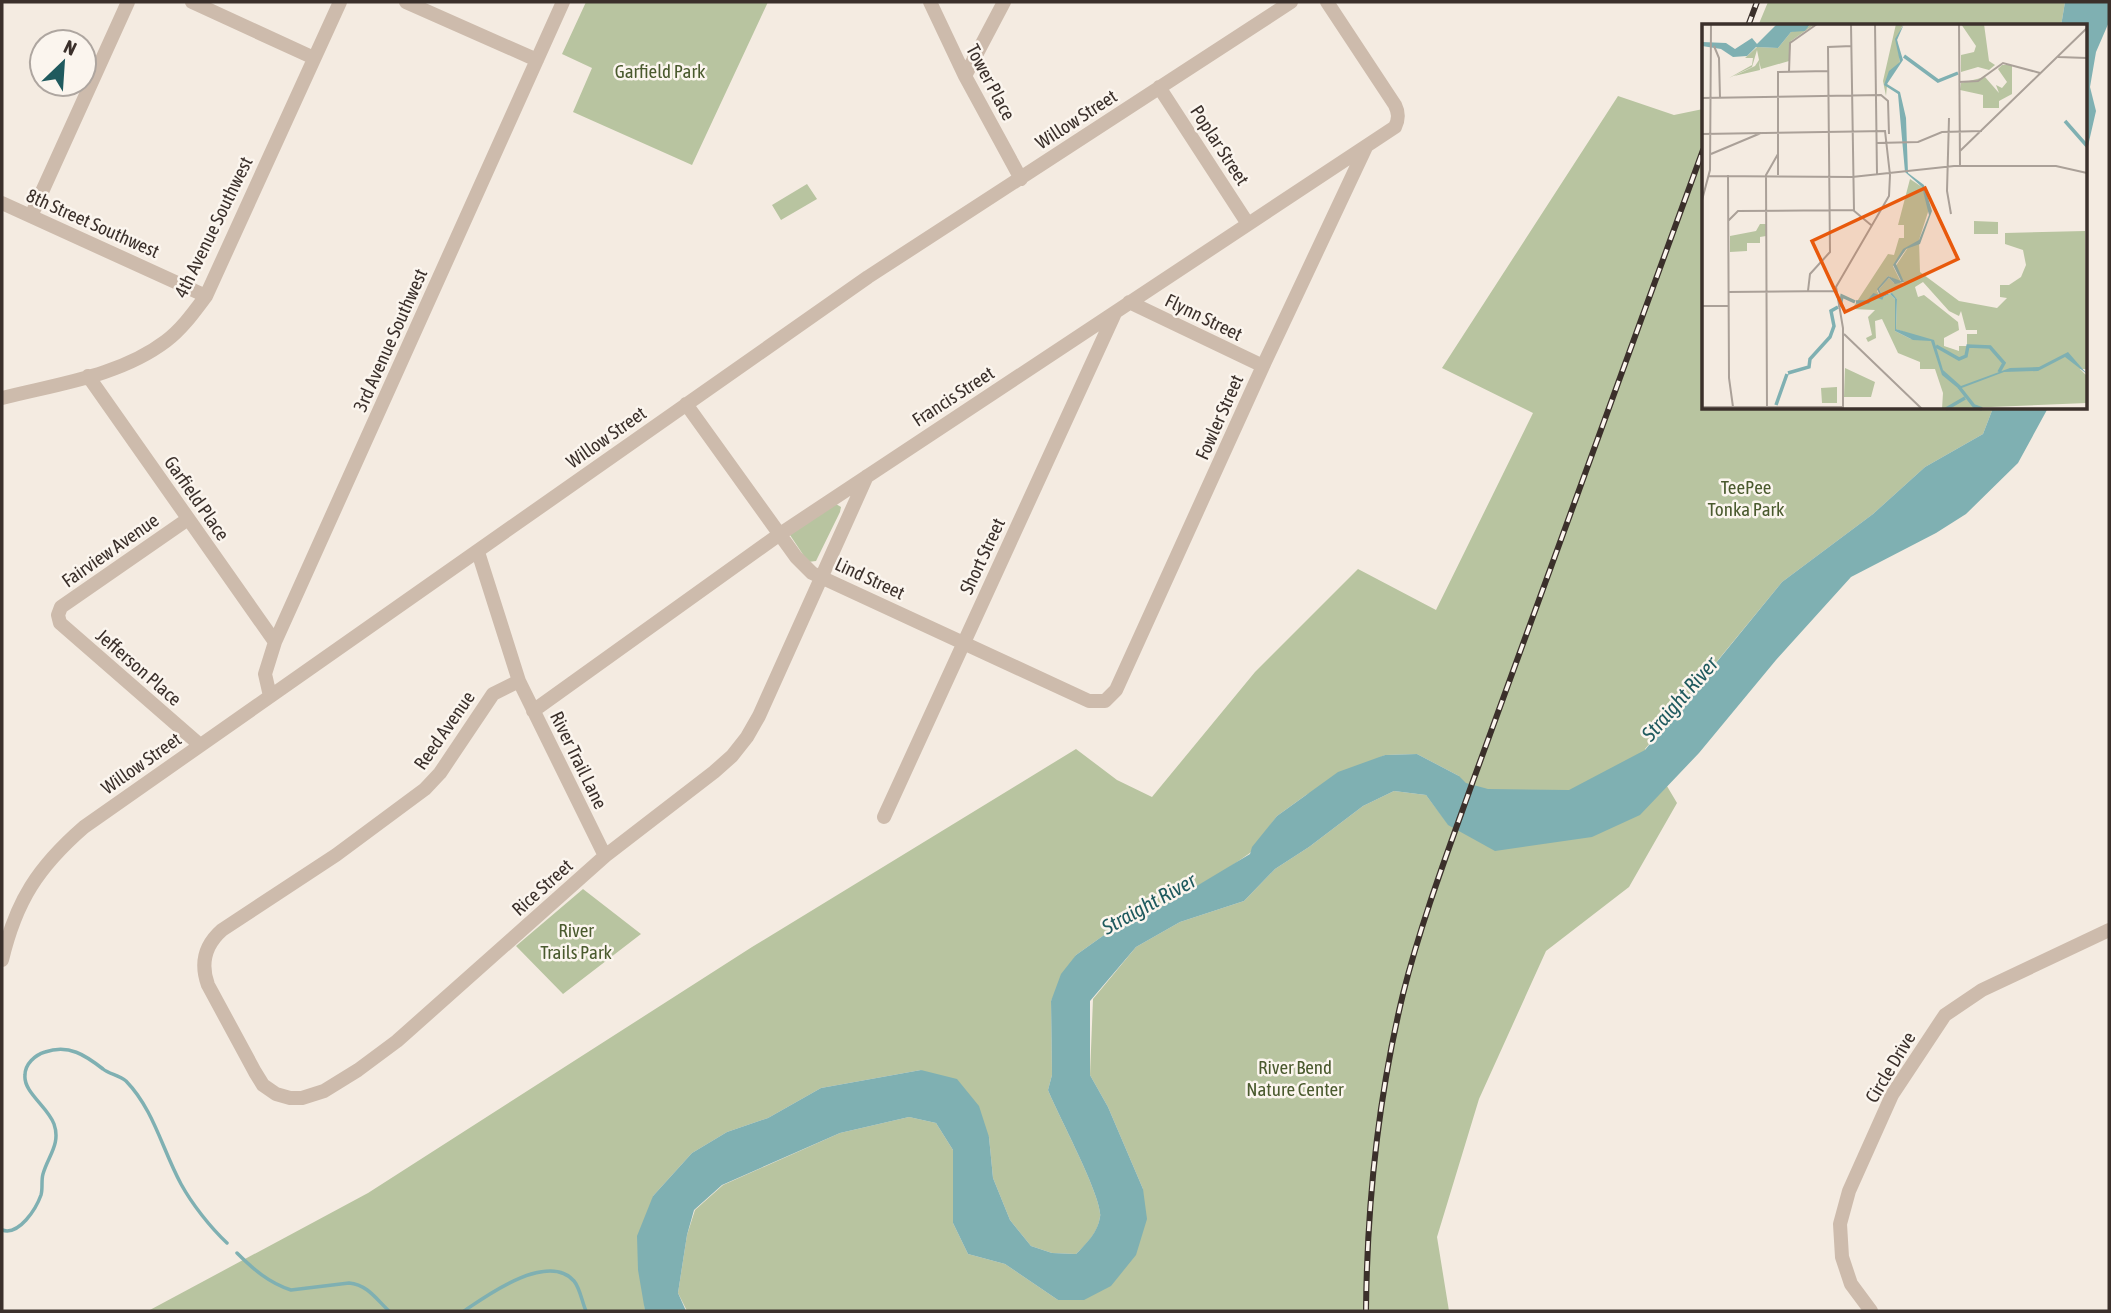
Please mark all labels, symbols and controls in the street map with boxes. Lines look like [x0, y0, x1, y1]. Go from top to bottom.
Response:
inset map [1702, 24, 2086, 410]
north arrow [28, 28, 98, 98]
text: N [60, 35, 80, 60]
street label: Tower Place [962, 40, 1020, 124]
park label: Garfield Park [615, 60, 706, 82]
street label: Willow Street [1031, 85, 1121, 153]
street label: Poplar Street [1186, 101, 1254, 189]
street label: 4th Avenue Southwest [169, 153, 257, 301]
street label: 8th Street Southwest [23, 184, 163, 262]
street label: 3rd Avenue Southwest [349, 265, 431, 415]
street label: Flynn Street [1162, 289, 1246, 345]
street label: Francis Street [908, 361, 998, 431]
street label: Fowler Street [1190, 371, 1248, 463]
street label: Willow Street [562, 401, 650, 473]
street label: Garfield Place [160, 452, 234, 544]
park label: TeePee Tonka Park [1708, 476, 1785, 520]
street label: Fairview Avenue [57, 509, 163, 591]
street label: Short Street [955, 515, 1009, 597]
street label: Lind Street [832, 552, 908, 604]
street label: Jefferson Place [92, 624, 186, 710]
water label: Straight River [1636, 651, 1723, 746]
street label: Reed Avenue [409, 687, 479, 773]
street label: River Trail Lane [546, 708, 612, 812]
street label: Willow Street [97, 727, 185, 799]
street label: Rice Street [507, 854, 577, 920]
water label: Straight River [1097, 867, 1200, 939]
park label: River Trails Park [540, 919, 612, 963]
street label: Circle Drive [1860, 1028, 1920, 1106]
park label: River Bend Nature Center [1246, 1056, 1344, 1100]

